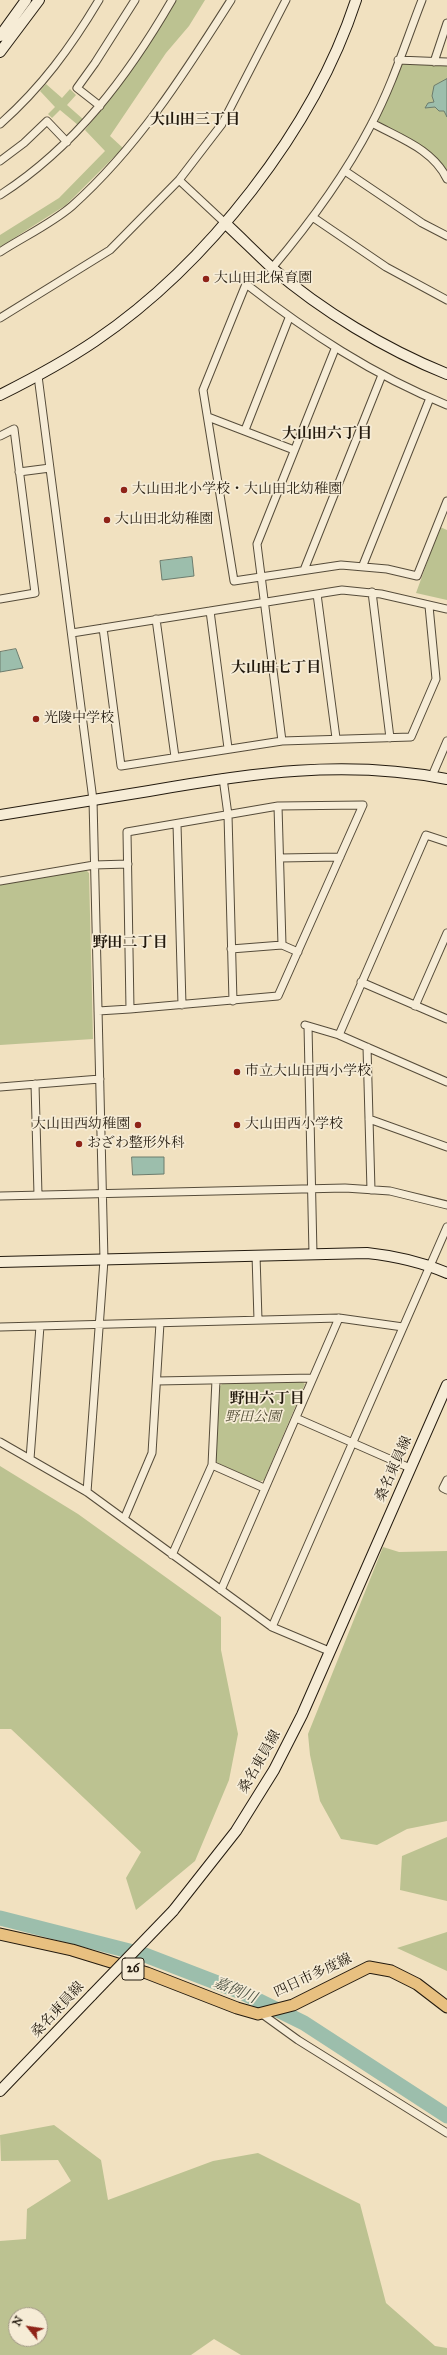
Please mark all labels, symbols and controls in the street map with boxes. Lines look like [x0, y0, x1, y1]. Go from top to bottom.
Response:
district label: 大山田三丁目 [150, 111, 240, 129]
place label: 大山田北保育園 [214, 271, 312, 287]
marker: 大山田北保育園 [201, 274, 211, 284]
district label: 大山田六丁目 [282, 425, 372, 443]
place label: 大山田北小学校・大山田北幼稚園 [132, 482, 342, 498]
marker: 大山田北小学校・大山田北幼稚園 [119, 485, 129, 495]
place label: 大山田北幼稚園 [115, 512, 213, 528]
marker: 大山田北幼稚園 [102, 515, 112, 525]
district label: 大山田七丁目 [231, 659, 321, 677]
place label: 光陵中学校 [44, 711, 114, 727]
marker: 光陵中学校 [31, 714, 41, 724]
district label: 野田二丁目 [93, 934, 167, 952]
place label: 市立大山田西小学校 [245, 1064, 371, 1080]
marker: 市立大山田西小学校 [232, 1067, 242, 1077]
place label: 大山田西幼稚園 [32, 1117, 130, 1133]
place label: 大山田西小学校 [245, 1117, 343, 1133]
marker: 大山田西幼稚園 [133, 1120, 143, 1130]
marker: 大山田西小学校 [232, 1120, 242, 1130]
place label: おざわ整形外科 [87, 1136, 185, 1152]
marker: おざわ整形外科 [74, 1139, 84, 1149]
district label: 野田六丁目 [230, 1390, 304, 1408]
park label: 野田公園 [225, 1410, 281, 1426]
street label: 桑名東員線 [372, 1434, 416, 1504]
street label: 桑名東員線 [235, 1727, 285, 1797]
street label: 四日市多度線 [271, 1951, 355, 2001]
road number: 26 [122, 1958, 144, 1980]
water label: 嘉例川 [211, 1974, 259, 2008]
street label: 桑名東員線 [28, 1979, 88, 2041]
north arrow [8, 2307, 48, 2347]
text: N [10, 2314, 26, 2329]

